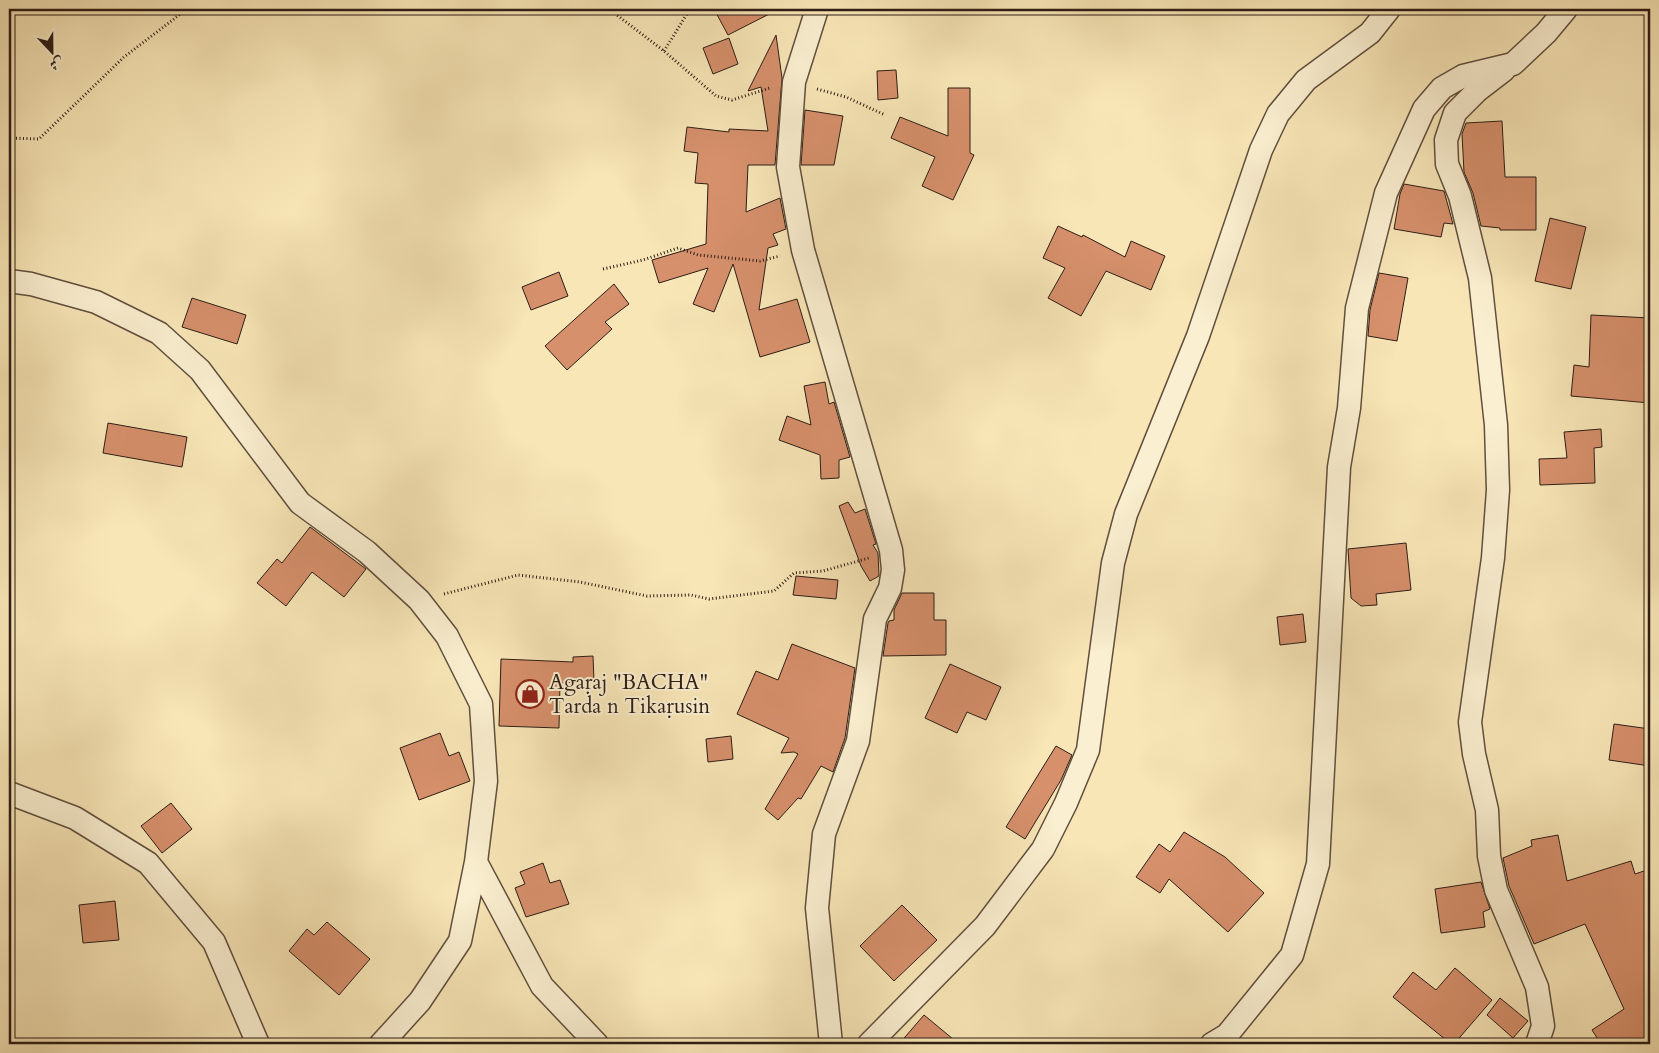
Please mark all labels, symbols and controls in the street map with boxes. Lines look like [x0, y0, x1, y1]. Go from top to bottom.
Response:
north arrow [28, 28, 78, 78]
text: ش [47, 52, 67, 75]
place label: Agaṛaj "BACHA" Tarda n Tikaṛusin [549, 668, 710, 721]
shop icon: Agaṛaj "BACHA" Tarda n Tikaṛusin [515, 679, 545, 709]

